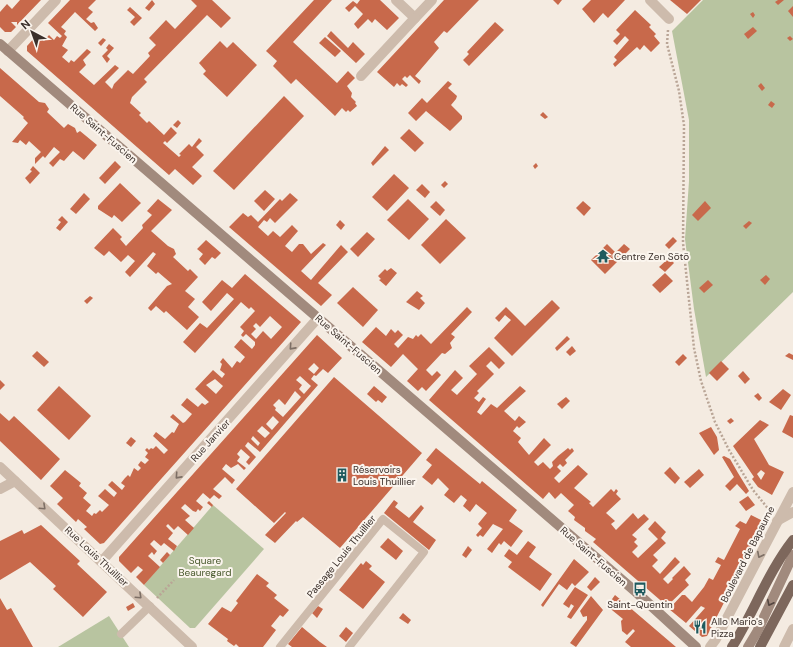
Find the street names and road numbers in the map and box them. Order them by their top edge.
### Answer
street label: Rue Saint-Fuscien [68,101,140,166]
street label: Rue Saint-Fuscien [313,312,385,377]
street label: Rue Janvier [188,416,233,464]
street label: Boulevard de Bapaume [718,504,778,605]
street label: Passage Louis Thuillier [304,512,379,600]
street label: Rue Louis Thuillier [62,523,131,589]
street label: Rue Saint-Fuscien [558,524,630,589]

